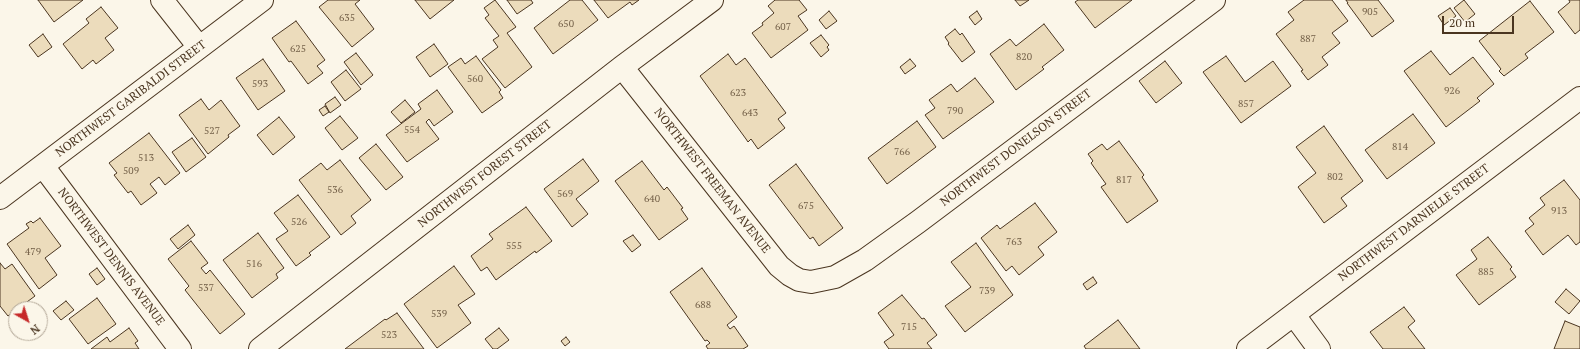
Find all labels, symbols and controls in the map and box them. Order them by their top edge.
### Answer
house number: 905 [1362,6,1378,18]
scale bar [1444,8,1516,34]
house number: 635 [339,12,355,24]
text: 20 m [1449,15,1475,30]
house number: 650 [558,18,574,30]
house number: 607 [775,21,791,33]
house number: 887 [1300,33,1316,45]
street label: NORTHWEST GARIBALDI STREET [53,38,209,160]
house number: 625 [290,43,306,55]
house number: 820 [1016,51,1032,63]
house number: 560 [467,73,483,85]
house number: 593 [252,78,268,90]
house number: 926 [1444,85,1460,97]
street label: NORTHWEST DONELSON STREET [938,86,1094,210]
house number: 623 [730,87,746,99]
house number: 857 [1238,98,1254,110]
house number: 790 [947,105,963,117]
street label: NORTHWEST FREEMAN AVENUE [651,106,773,256]
house number: 643 [742,107,758,119]
street label: NORTHWEST FOREST STREET [415,117,555,231]
house number: 554 [404,124,420,136]
house number: 527 [204,125,220,137]
house number: 814 [1392,141,1408,153]
house number: 766 [894,146,910,158]
house number: 513 [138,152,154,164]
street label: NORTHWEST DARNIELLE STREET [1336,161,1492,285]
house number: 509 [123,165,139,177]
house number: 802 [1327,171,1343,183]
house number: 817 [1116,174,1132,186]
house number: 536 [327,184,343,196]
street label: NORTHWEST DENNIS AVENUE [55,185,167,329]
house number: 569 [557,188,573,200]
house number: 640 [644,193,660,205]
house number: 675 [798,200,814,212]
house number: 913 [1551,205,1567,217]
house number: 526 [291,216,307,228]
house number: 763 [1006,236,1022,248]
house number: 555 [506,240,522,252]
house number: 479 [25,246,41,258]
house number: 516 [246,258,262,270]
house number: 885 [1478,266,1494,278]
house number: 537 [198,282,214,294]
house number: 739 [979,285,995,297]
house number: 688 [695,299,711,311]
north arrow [8,301,48,341]
house number: 539 [431,308,447,320]
text: N [27,321,43,338]
house number: 715 [901,321,917,333]
house number: 523 [381,329,397,341]

